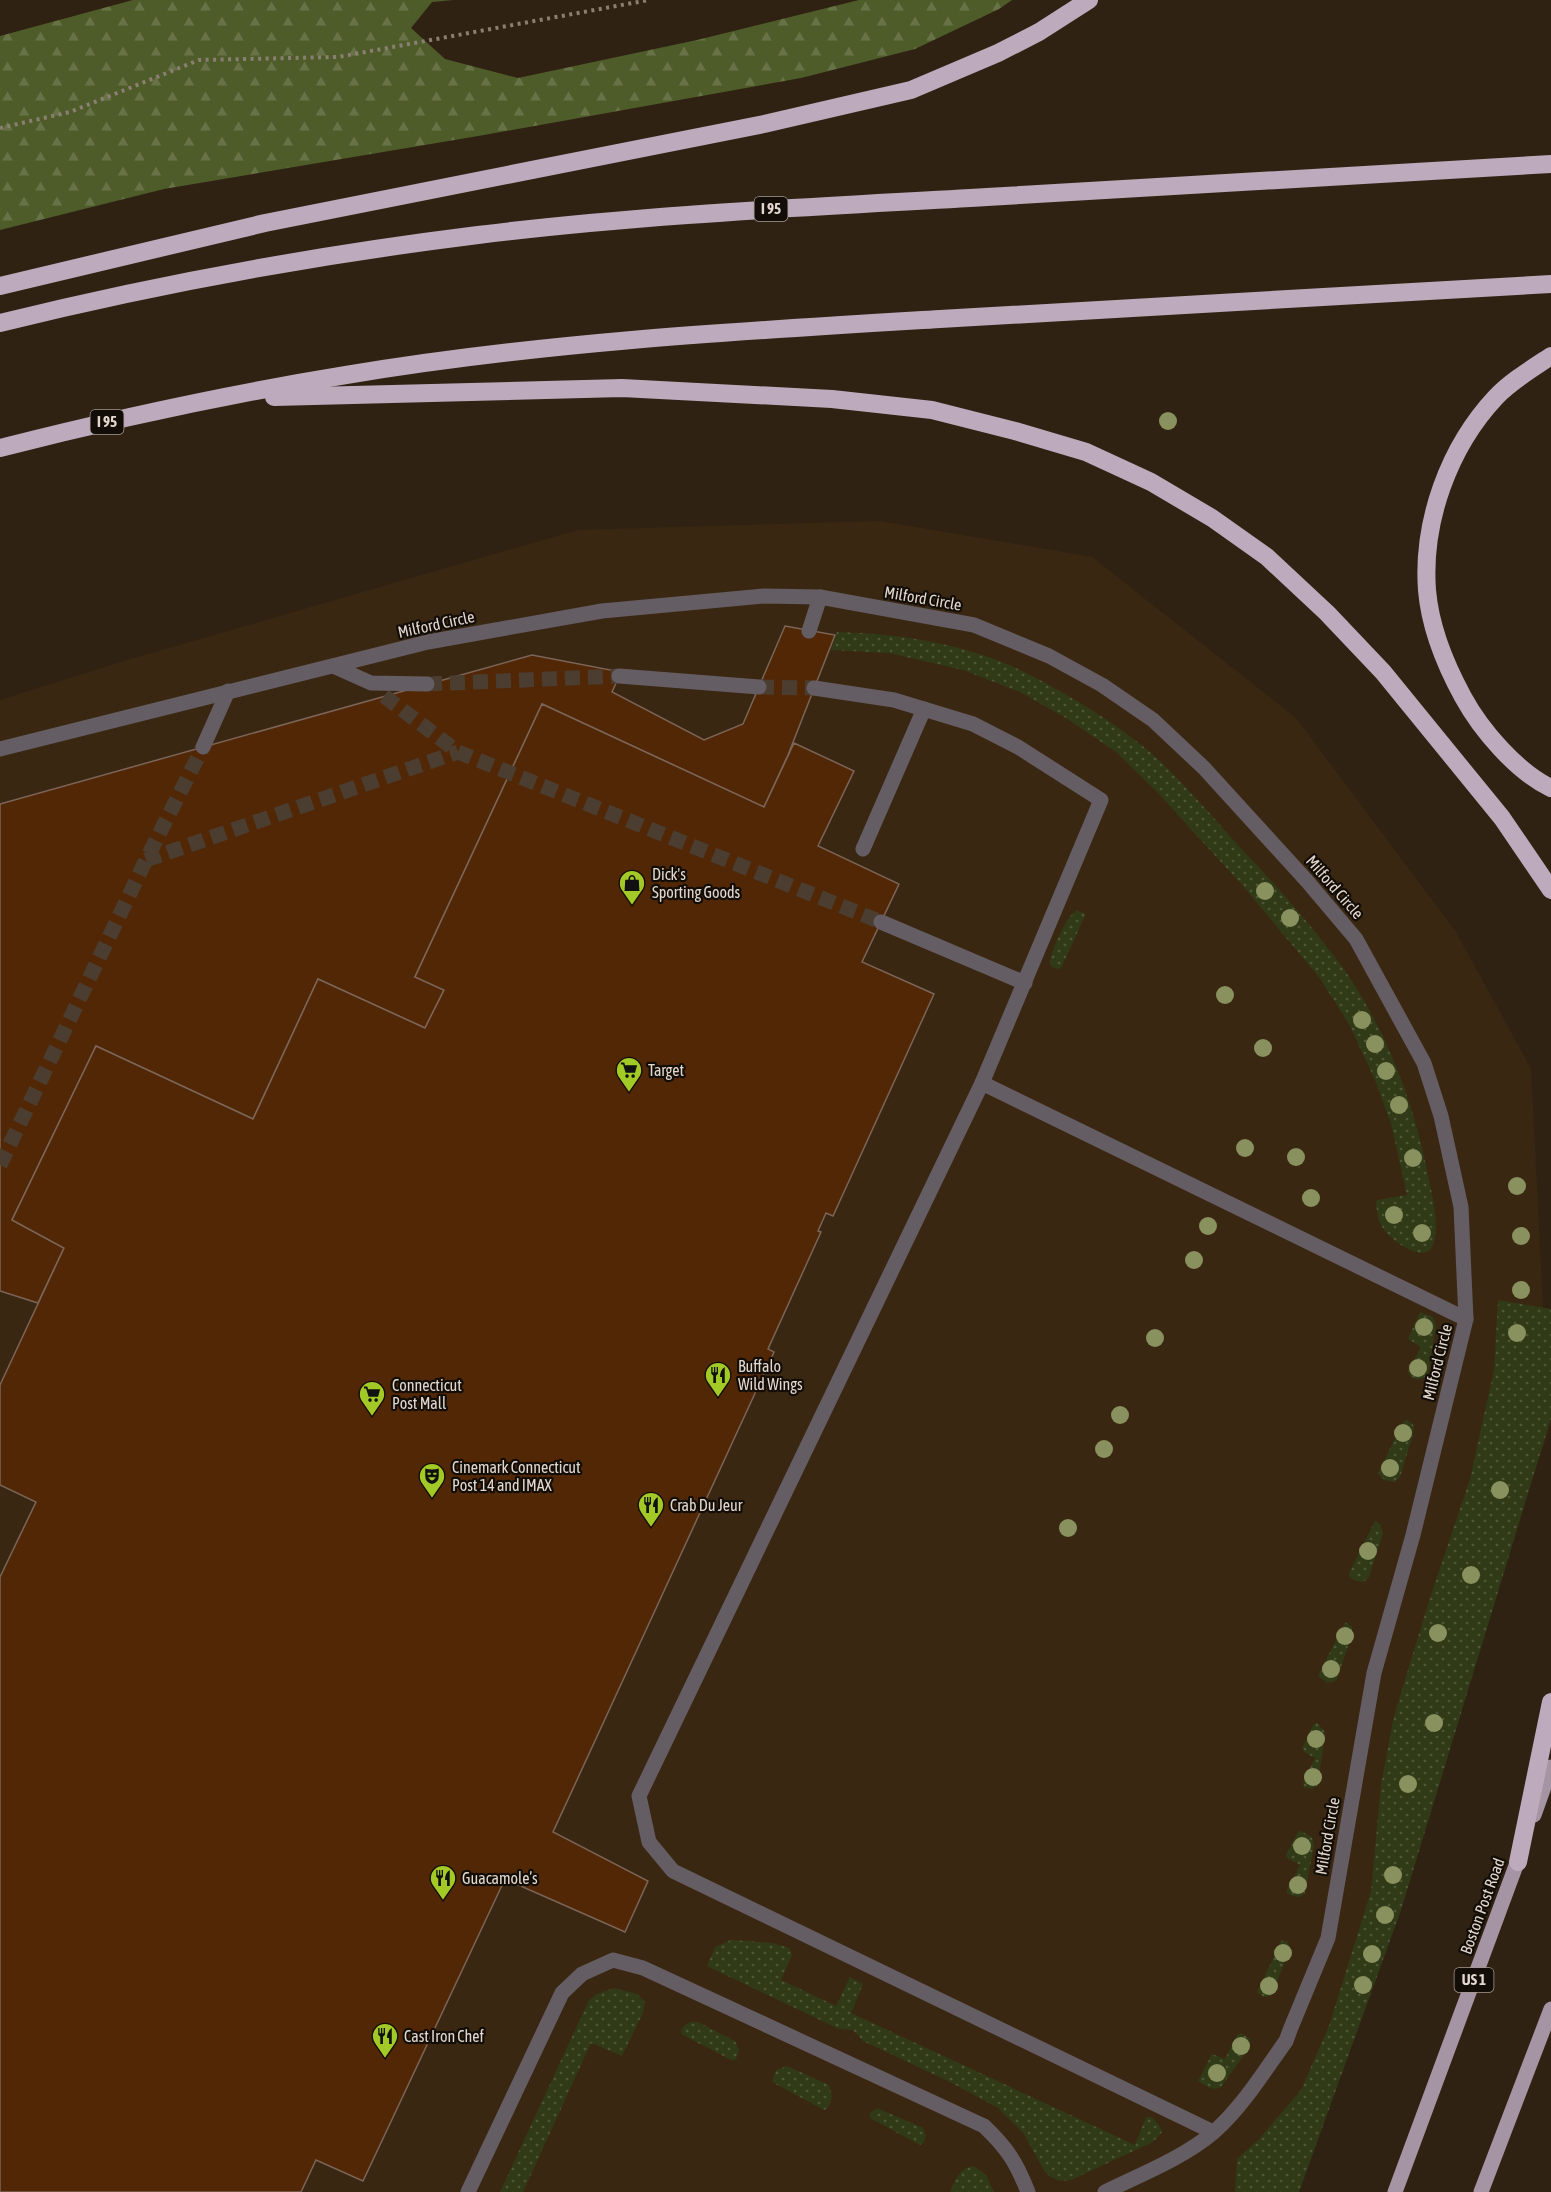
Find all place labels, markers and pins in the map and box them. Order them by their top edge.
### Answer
place label: Dick's Sporting Goods [652,865,741,902]
shop icon: Dick's Sporting Goods [617,868,647,906]
supermarket icon: Target [614,1055,644,1093]
place label: Target [648,1061,684,1080]
place label: Buffalo Wild Wings [738,1357,803,1394]
restaurant icon: Buffalo Wild Wings [703,1360,733,1398]
place label: Connecticut Post Mall [392,1376,462,1412]
supermarket icon: Connecticut Post Mall [357,1379,387,1417]
place label: Cinemark Connecticut Post 14 and IMAX [452,1458,581,1494]
theatre icon: Cinemark Connecticut Post 14 and IMAX [417,1461,447,1499]
restaurant icon: Crab Du Jeur [636,1490,666,1528]
place label: Crab Du Jeur [670,1496,743,1514]
restaurant icon: Guacamole’s [428,1863,458,1901]
place label: Guacamole’s [462,1869,538,1887]
restaurant icon: Cast Iron Chef [370,2021,400,2059]
place label: Cast Iron Chef [404,2027,485,2045]

